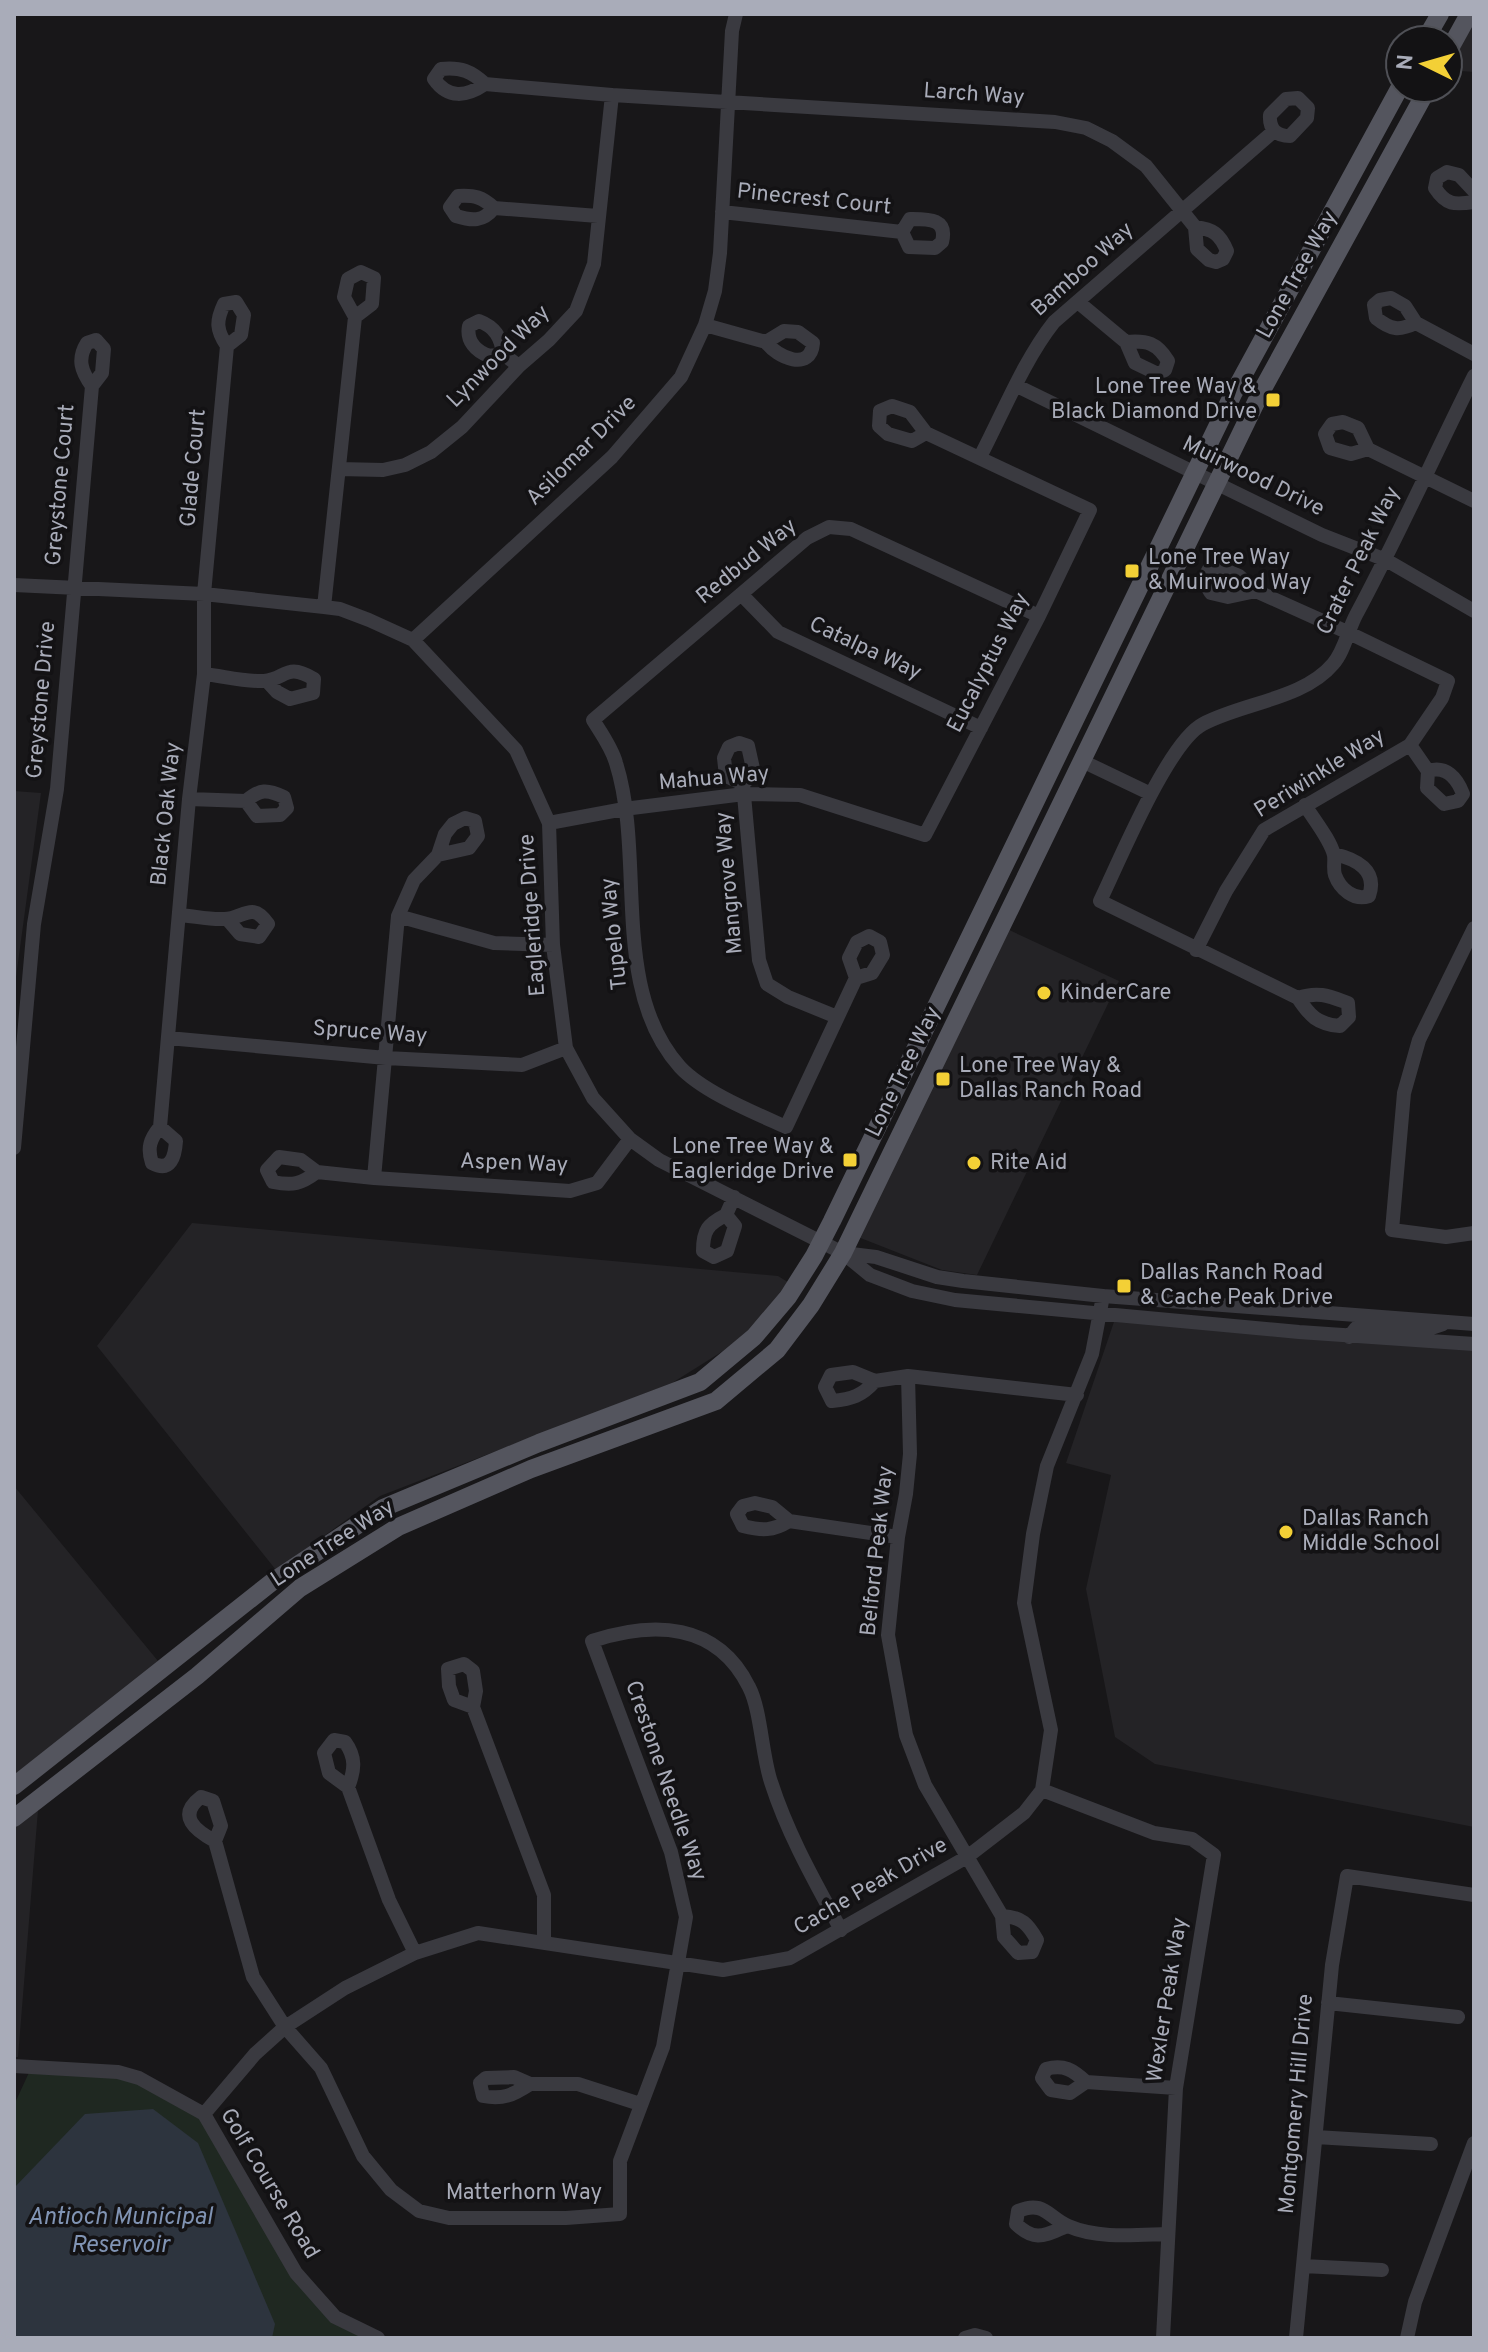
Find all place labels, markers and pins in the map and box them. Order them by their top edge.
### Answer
place label: Lone Tree Way & Black Diamond Drive [1051,374,1257,426]
marker: Lone Tree Way & Black Diamond Drive [1264,391,1282,409]
place label: Lone Tree Way & Muirwood Way [1148,545,1311,597]
marker: Lone Tree Way & Muirwood Way [1123,562,1141,580]
place label: KinderCare [1060,980,1171,1007]
marker: KinderCare [1035,984,1053,1002]
place label: Lone Tree Way & Dallas Ranch Road [959,1053,1142,1105]
marker: Lone Tree Way & Dallas Ranch Road [934,1070,952,1088]
place label: Lone Tree Way & Eagleridge Drive [671,1134,834,1186]
place label: Rite Aid [990,1150,1067,1177]
marker: Lone Tree Way & Eagleridge Drive [841,1151,859,1169]
marker: Rite Aid [965,1154,983,1172]
place label: Dallas Ranch Road & Cache Peak Drive [1140,1260,1333,1312]
marker: Dallas Ranch Road & Cache Peak Drive [1115,1277,1133,1295]
place label: Dallas Ranch Middle School [1302,1506,1440,1558]
marker: Dallas Ranch Middle School [1277,1523,1295,1541]

